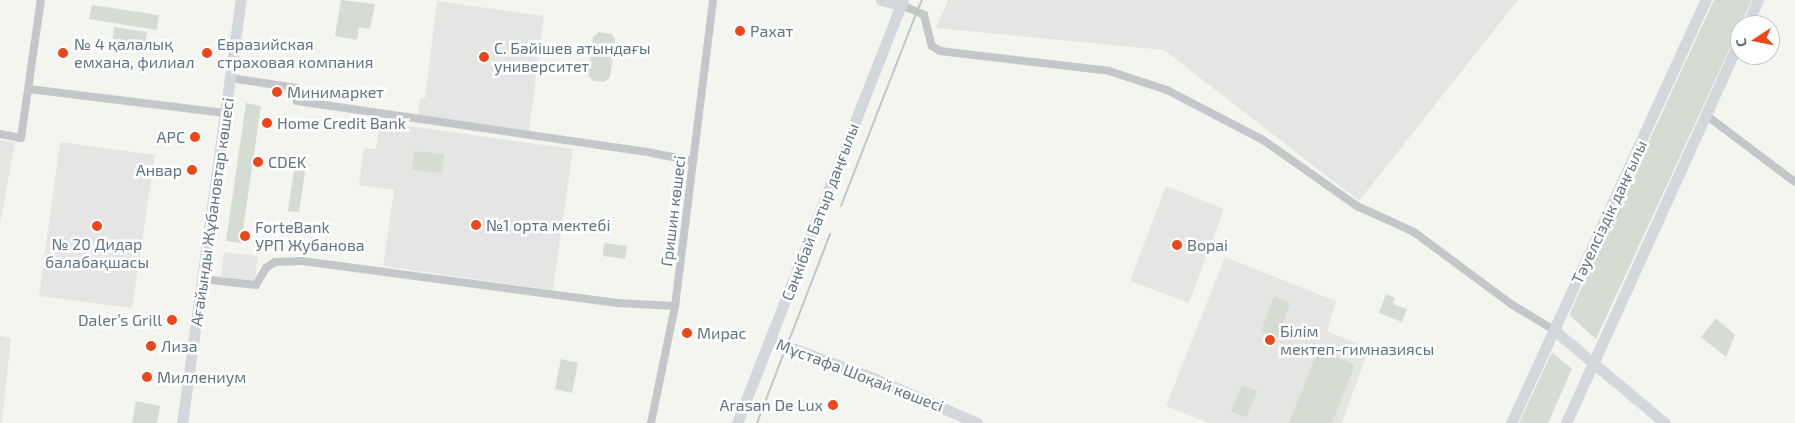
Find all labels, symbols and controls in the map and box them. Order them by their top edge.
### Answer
north arrow [1730,15,1780,65]
place label: Рахат [750,21,793,41]
marker: Рахат [734,25,746,37]
place label: № 4 қалалық емхана, филиал [74,34,194,72]
place label: Евразийская страховая компания [217,34,373,72]
text: С [1732,37,1750,48]
place label: С. Бәйішев атындағы университет [494,38,651,76]
marker: № 4 қалалық емхана, филиал [56,46,70,60]
marker: Евразийская страховая компания [201,47,213,59]
marker: С. Бәйішев атындағы университет [478,51,490,63]
place label: Минимаркет [287,82,384,102]
marker: Минимаркет [271,86,283,98]
street label: Ағайынды Жұбановтар көшесі [186,96,238,328]
place label: Home Credit Bank [277,113,406,133]
marker: Home Credit Bank [261,117,273,129]
street label: Сәңкібай Батыр даңғылы [777,121,863,303]
place label: АРС [156,127,185,147]
marker: АРС [189,131,201,143]
street label: Тәуелсіздік даңғылы [1567,137,1651,287]
place label: CDEK [268,152,306,172]
street label: Гришин көшесі [657,154,689,268]
marker: CDEK [252,156,264,168]
place label: Анвар [136,160,182,180]
marker: Анвар [186,164,198,176]
place label: №1 орта мектебі [486,215,610,235]
place label: ForteBank УРП Жубанова [255,217,365,255]
marker: №1 орта мектебі [470,219,482,231]
marker: № 20 Дидар балабақшасы [91,220,103,232]
marker: ForteBank УРП Жубанова [239,230,251,242]
place label: № 20 Дидар балабақшасы [45,234,149,272]
place label: Bopai [1187,235,1228,255]
marker: Bopai [1171,239,1183,251]
place label: Daler’s Grill [78,310,162,330]
marker: Daler’s Grill [166,314,178,326]
place label: Білім мектеп-гимназиясы [1280,321,1434,359]
place label: Мирас [697,323,746,343]
marker: Мирас [681,327,693,339]
street label: Мұстафа Шоқай көшесі [774,334,946,416]
marker: Білім мектеп-гимназиясы [1264,334,1276,346]
place label: Лиза [161,336,198,356]
marker: Лиза [145,340,157,352]
place label: Миллениум [157,367,246,387]
marker: Миллениум [141,371,153,383]
place label: Arasan De Lux [719,395,823,415]
marker: Arasan De Lux [827,399,839,411]

